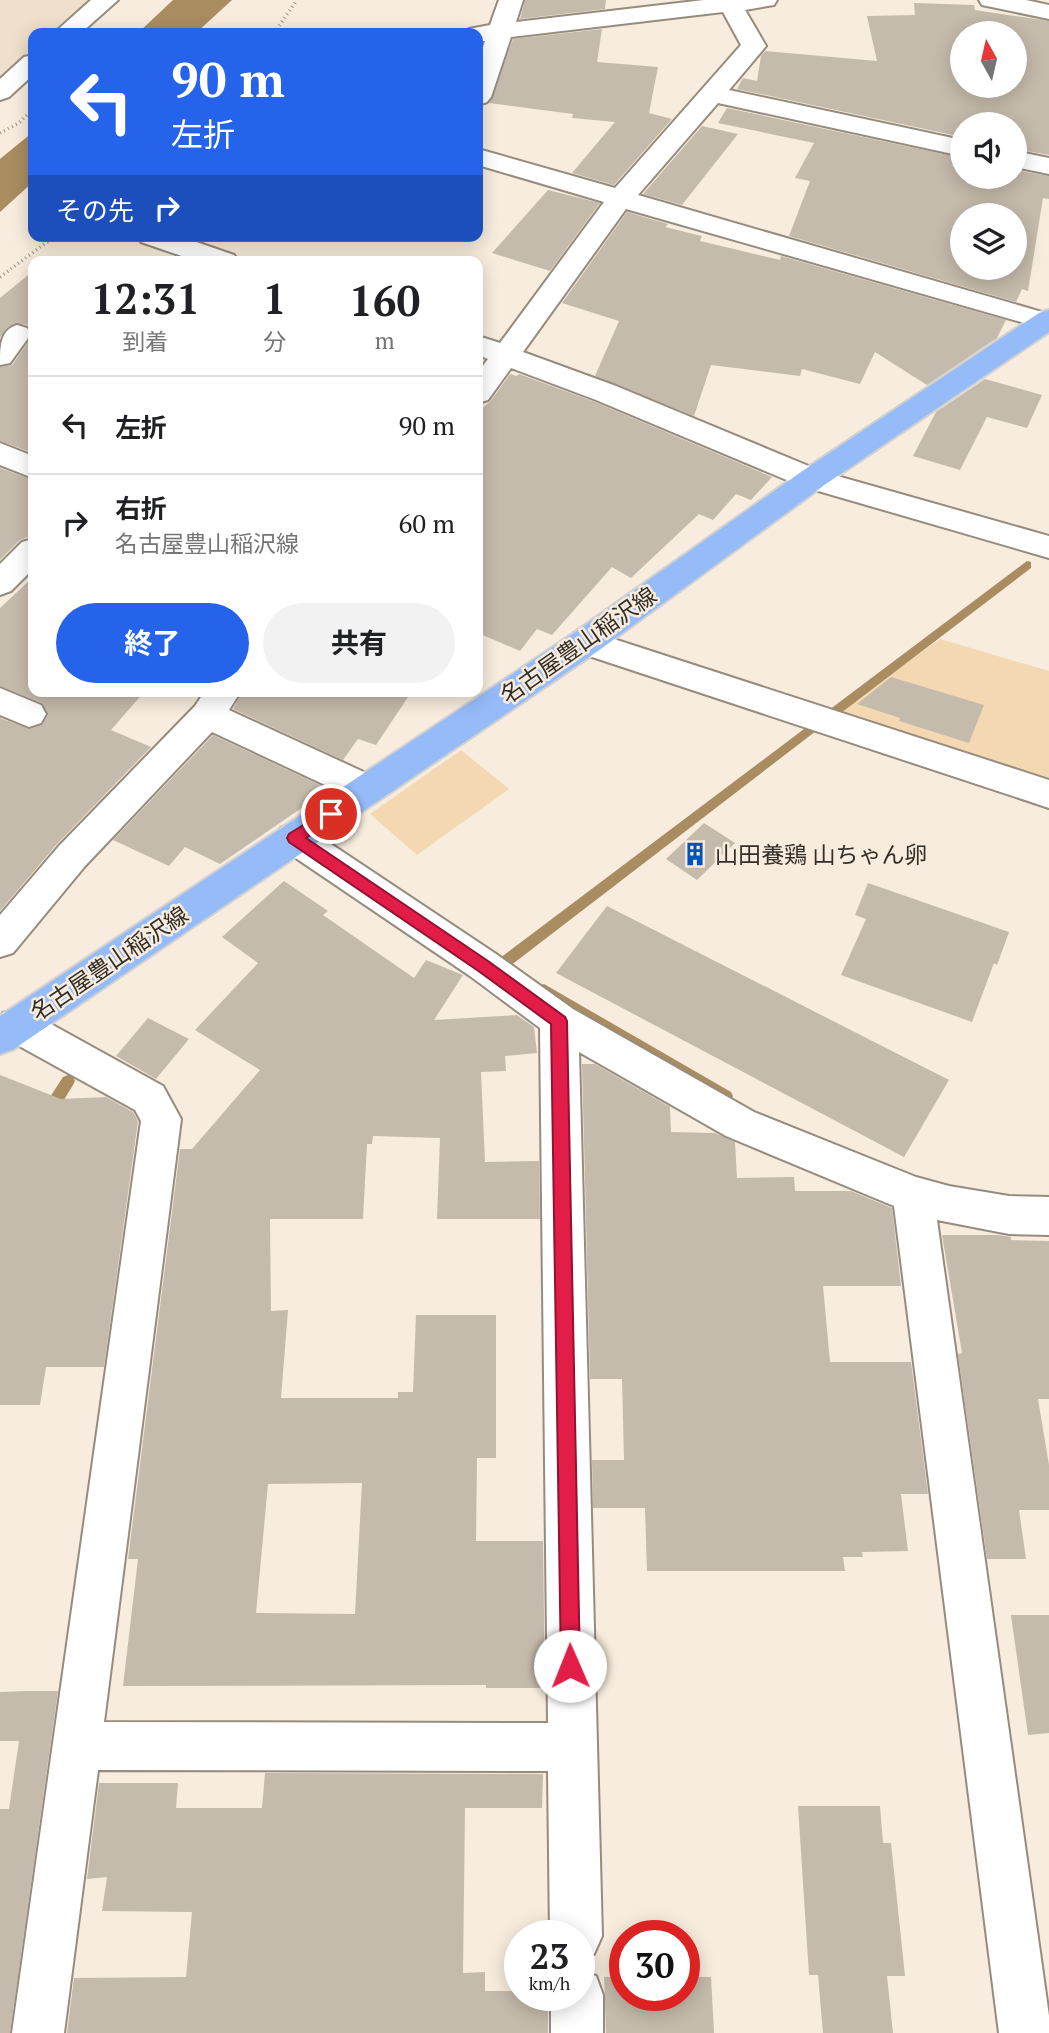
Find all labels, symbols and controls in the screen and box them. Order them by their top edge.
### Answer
north arrow [950,21,1027,98]
map controls [950,21,1027,280]
text: 90 m [171,46,285,111]
icon: left [56,56,147,147]
button: sound [950,112,1027,189]
text: 左折 [171,113,235,155]
icon: right [148,189,186,227]
text: その先 [56,193,134,227]
button: layers [950,203,1027,280]
text: 12:31 [91,270,200,326]
text: 1 [263,270,286,326]
text: 160 [349,272,420,328]
text: m [375,325,395,356]
text: 到着 [122,326,168,357]
text: 分 [263,326,286,357]
icon: left [56,406,94,444]
text: 90 m [399,408,455,442]
text: 左折 [115,410,167,444]
text: 右折 [115,491,167,525]
icon: right [56,504,94,542]
text: 60 m [399,506,455,540]
text: 名古屋豊山稲沢線 [115,528,299,559]
street label: 名古屋豊山稲沢線 [494,580,662,710]
button: 終了 [56,603,249,683]
button: 共有 [263,603,455,683]
pin [301,784,361,844]
icon: arrive [312,795,350,833]
place label: 山田養鶏 山ちゃん卵 [715,839,928,870]
building icon: 山田養鶏 山ちゃん卵 [681,840,709,868]
street label: 名古屋豊山稲沢線 [24,899,194,1027]
position arrow [533,1629,607,1703]
speed limit sign: 30 [609,1920,700,2011]
text: 23 [530,1933,569,1979]
text: km/h [529,1971,570,1995]

